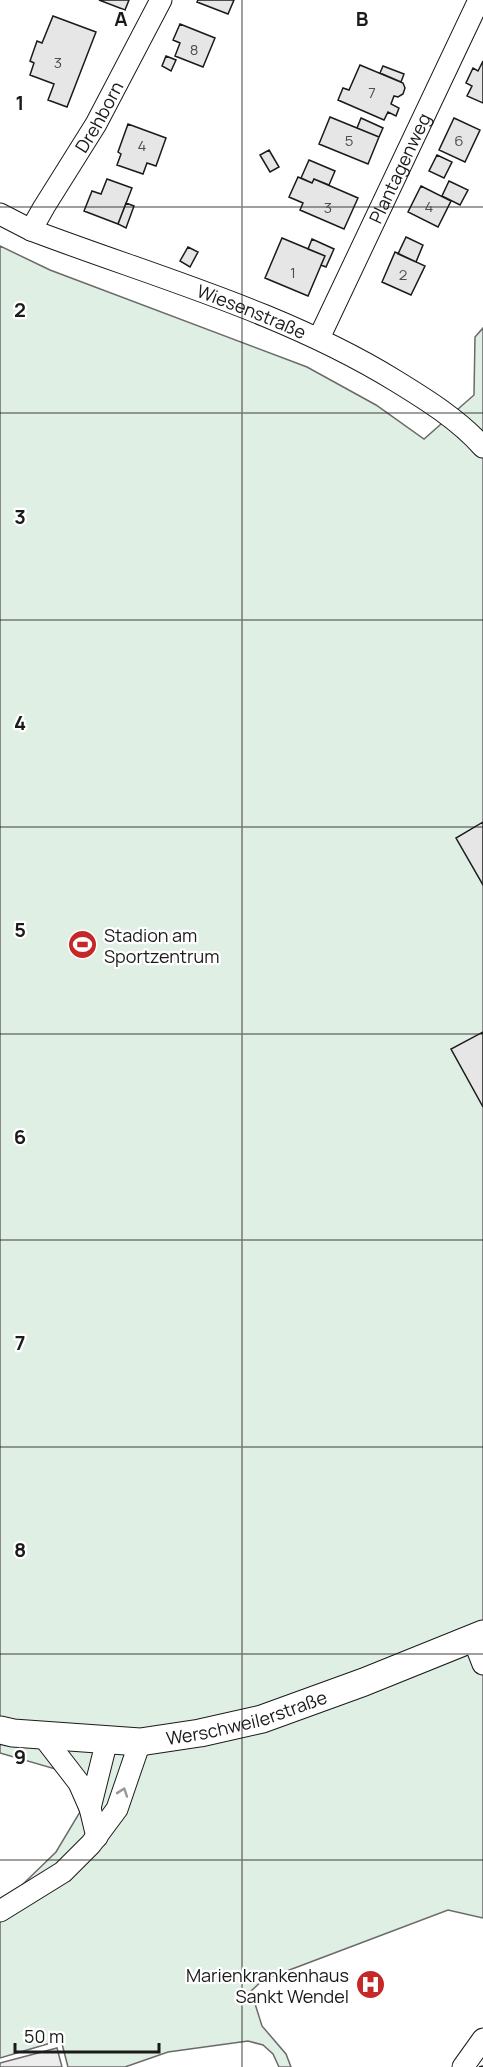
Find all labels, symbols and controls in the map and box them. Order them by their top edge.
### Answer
text: A [114,5,128,32]
text: B [356,5,369,32]
house number: 8 [190,39,198,60]
house number: 3 [54,52,62,73]
street label: Drehborn [69,77,128,157]
house number: 7 [368,82,376,103]
text: 1 [16,89,24,116]
street label: Plantagenweg [363,109,436,227]
house number: 5 [345,130,353,151]
house number: 6 [454,130,464,151]
house number: 4 [138,135,147,156]
house number: 4 [425,196,434,217]
house number: 3 [324,197,332,218]
house number: 1 [290,262,296,283]
house number: 2 [399,264,407,285]
street label: Wiesenstraße [194,279,310,344]
text: 2 [14,296,26,323]
text: 3 [14,503,26,530]
text: 4 [14,709,26,736]
text: 5 [14,916,26,943]
place label: Stadion am Sportzentrum [104,923,220,968]
sports icon: Stadion am Sportzentrum [67,929,99,961]
text: 6 [14,1123,26,1150]
text: 7 [15,1329,25,1356]
text: 8 [14,1536,26,1563]
street label: Werschweilerstraße [164,1685,330,1750]
text: 9 [14,1743,26,1770]
one-way arrow [116,1787,128,1798]
place label: Marienkrankenhaus Sankt Wendel [186,1963,349,2008]
hospital icon: Marienkrankenhaus Sankt Wendel [354,1969,386,2001]
scale bar [15,2016,159,2054]
text: 50 m [24,2024,64,2048]

